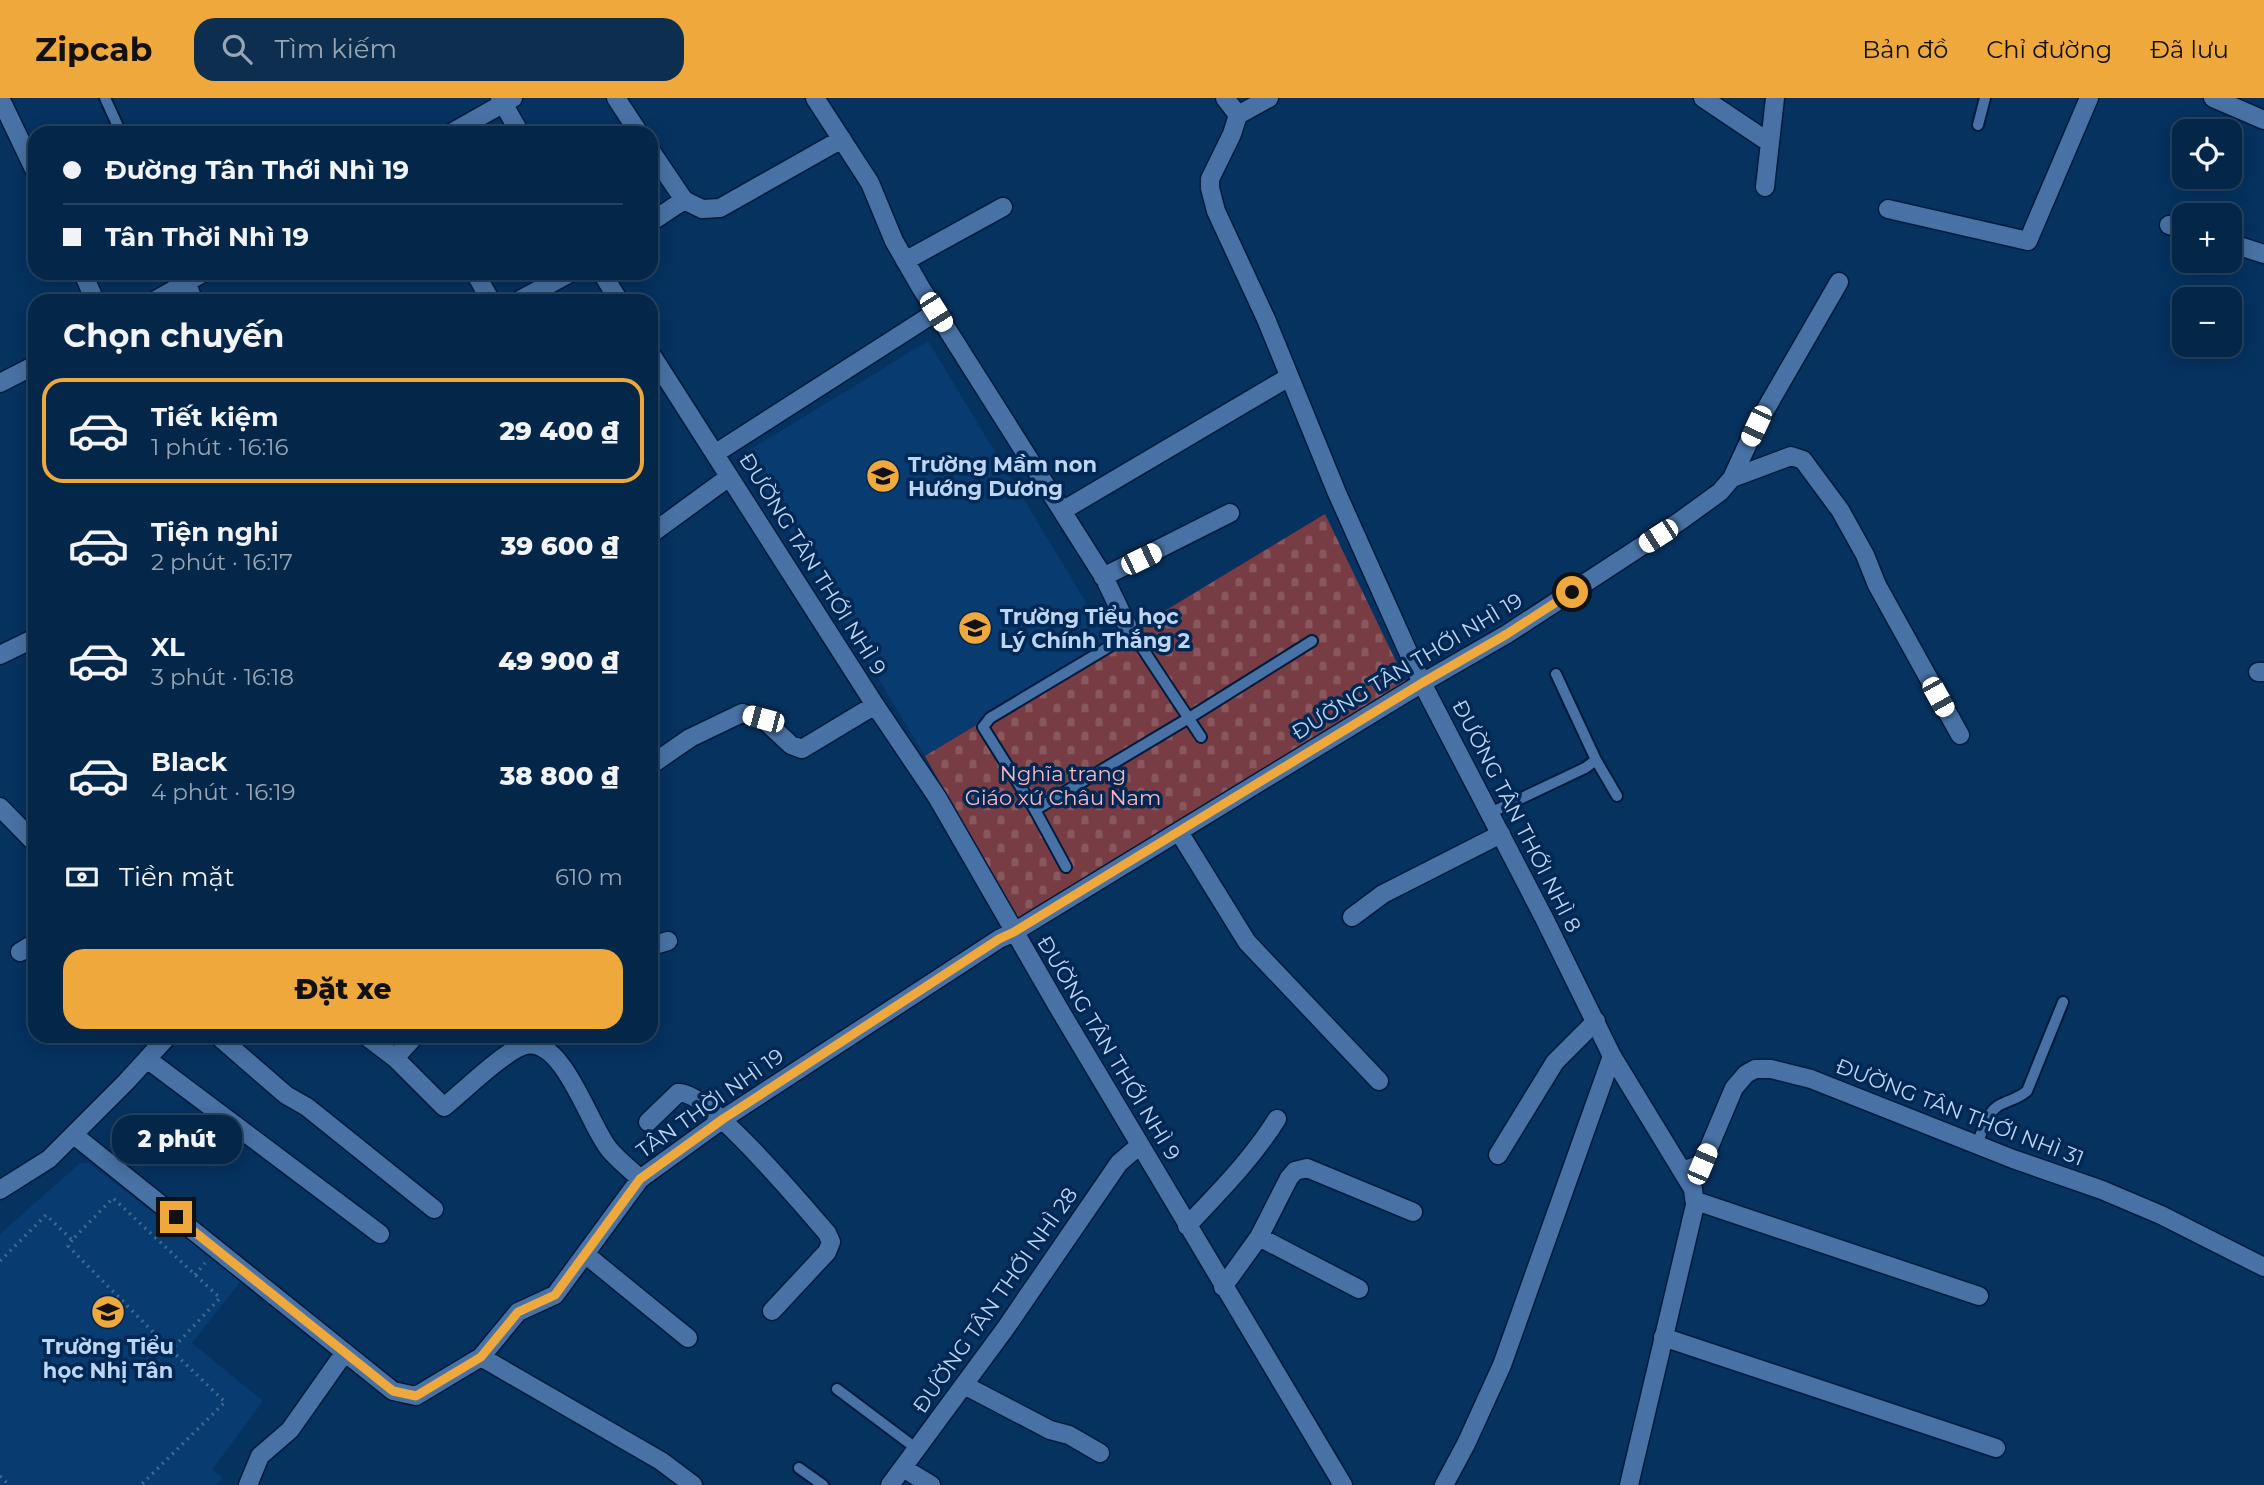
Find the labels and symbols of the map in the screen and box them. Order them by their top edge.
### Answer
car [916,289,957,335]
car [1738,403,1775,449]
street label: ĐƯỜNG TÂN THỚI NHÌ 9 [734,448,892,680]
place label: Trường Mầm non Hướng Dương [908,452,1097,501]
school or university icon: Trường Mầm non Hướng Dương [864,457,902,495]
car [1635,516,1682,556]
car [1118,540,1165,578]
route start [1556,576,1588,608]
street label: ĐƯỜNG TÂN THỚI NHÌ 19 [1287,587,1527,745]
place label: Trường Tiểu học Lý Chính Thắng 2 [1000,604,1190,653]
school or university icon: Trường Tiểu học Lý Chính Thắng 2 [956,609,994,647]
car [1919,674,1958,720]
street label: ĐƯỜNG TÂN THỚI NHÌ 8 [1447,696,1587,936]
car [740,703,787,735]
park label: Nghĩa trang Giáo xứ Châu Nam [965,761,1161,810]
street label: ĐƯỜNG TÂN THỚI NHÌ 9 [1032,931,1186,1165]
street label: TÂN THỜI NHÌ 19 [632,1043,788,1163]
street label: ĐƯỜNG TÂN THỚI NHÌ 31 [1832,1053,2088,1171]
callout: 2 phút [111,1116,241,1164]
car [1685,1141,1720,1187]
street label: ĐƯỜNG TÂN THỚI NHÌ 28 [907,1182,1083,1418]
route end [160,1201,192,1233]
school or university icon: Trường Tiểu học Nhị Tân [89,1293,127,1331]
place label: Trường Tiểu học Nhị Tân [42,1334,174,1383]

